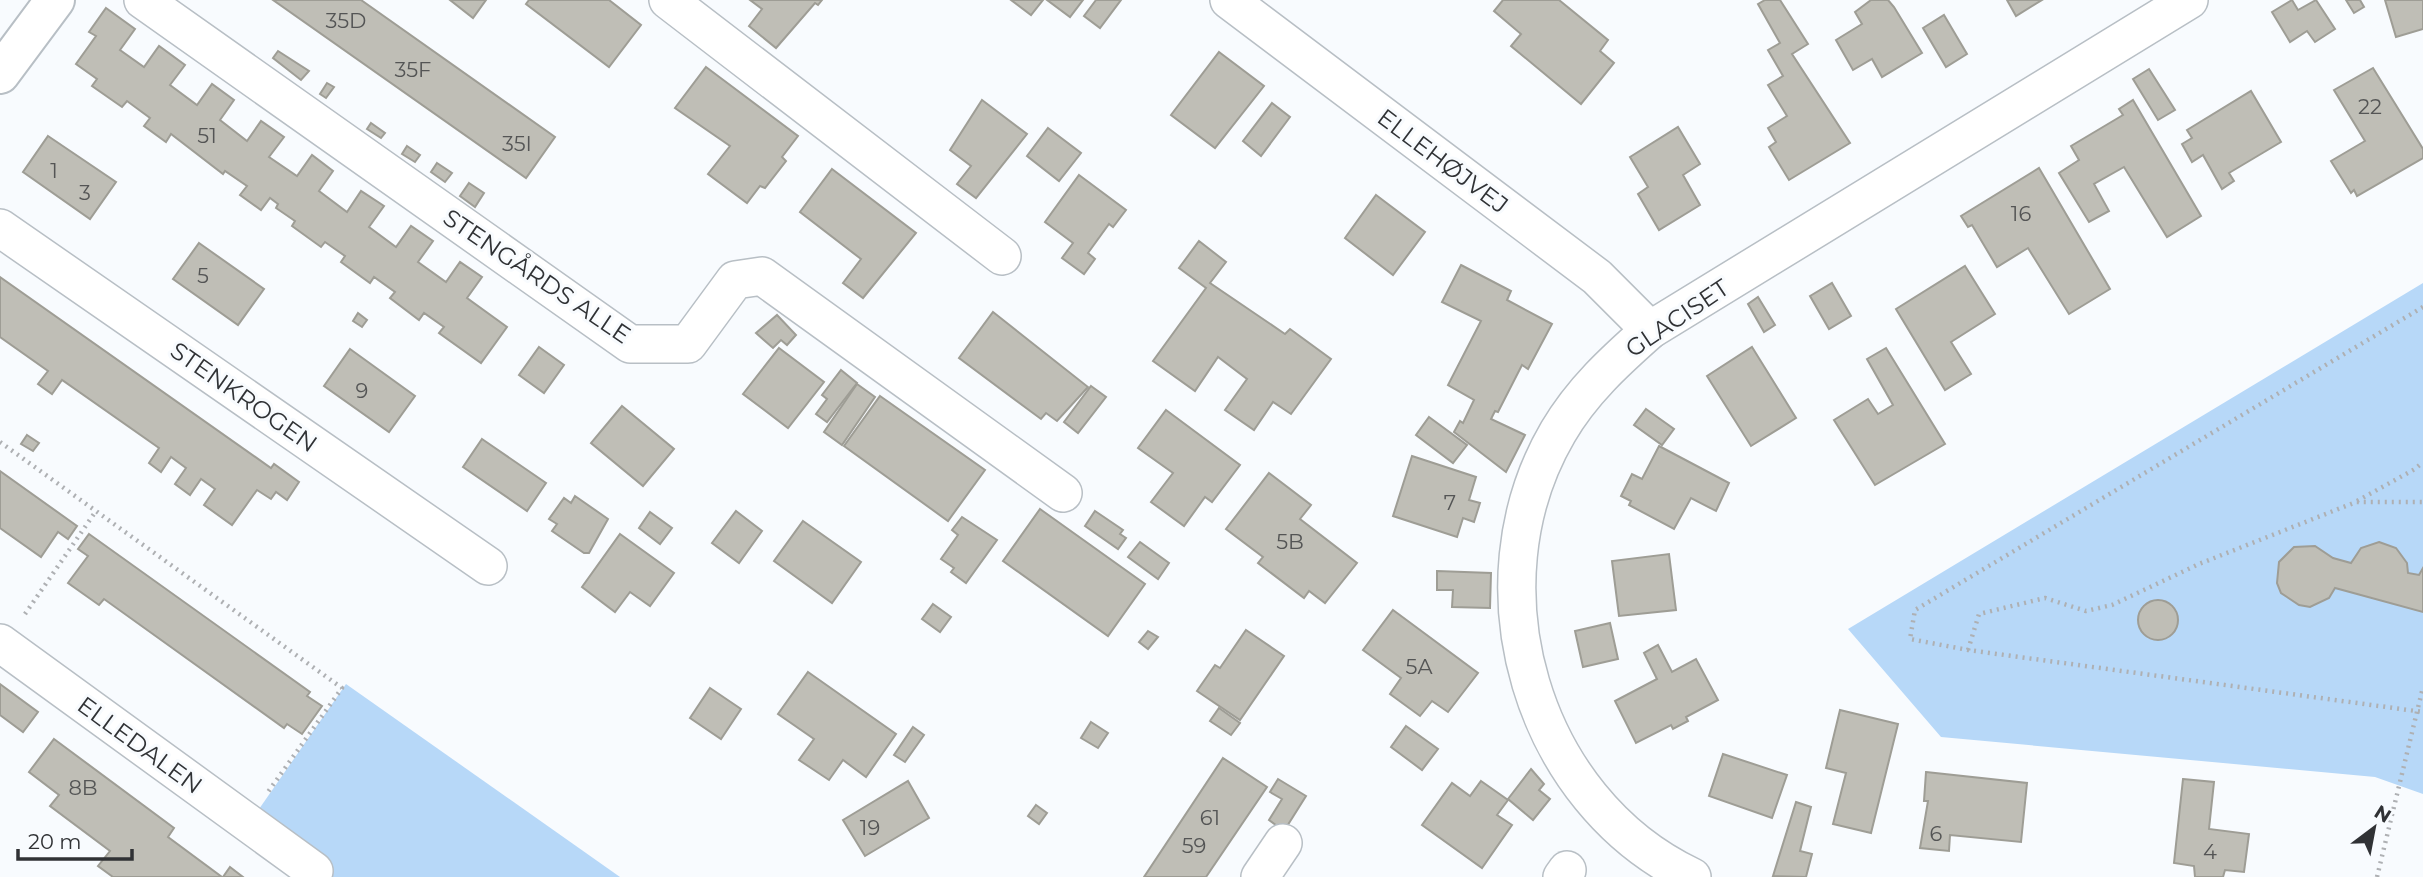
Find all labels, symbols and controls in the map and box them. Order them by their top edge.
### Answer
house number: 35D [326,8,366,33]
house number: 35F [395,57,431,82]
house number: 22 [2358,94,2382,119]
street label: ELLEHØJVEJ [1372,102,1514,220]
house number: 51 [197,123,217,148]
house number: 35I [502,131,532,156]
house number: 1 [50,158,58,183]
house number: 3 [79,180,91,205]
house number: 16 [2011,201,2031,226]
street label: STENGÅRDS ALLE [438,203,636,349]
house number: 5 [197,263,209,288]
street label: GLACISET [1620,273,1734,363]
street label: STENKROGEN [165,336,323,458]
house number: 9 [356,378,368,403]
house number: 7 [1444,490,1456,515]
house number: 5B [1276,529,1304,554]
house number: 5A [1406,654,1433,679]
street label: ELLEDALEN [72,690,208,800]
house number: 8B [68,775,98,800]
north arrow [2339,793,2409,863]
text: N [2370,800,2395,828]
house number: 61 [1200,805,1220,830]
house number: 19 [860,815,880,840]
scale bar [18,818,131,862]
house number: 6 [1930,821,1943,846]
text: 20 m [28,829,82,854]
house number: 59 [1182,833,1206,858]
house number: 4 [2203,839,2217,864]

